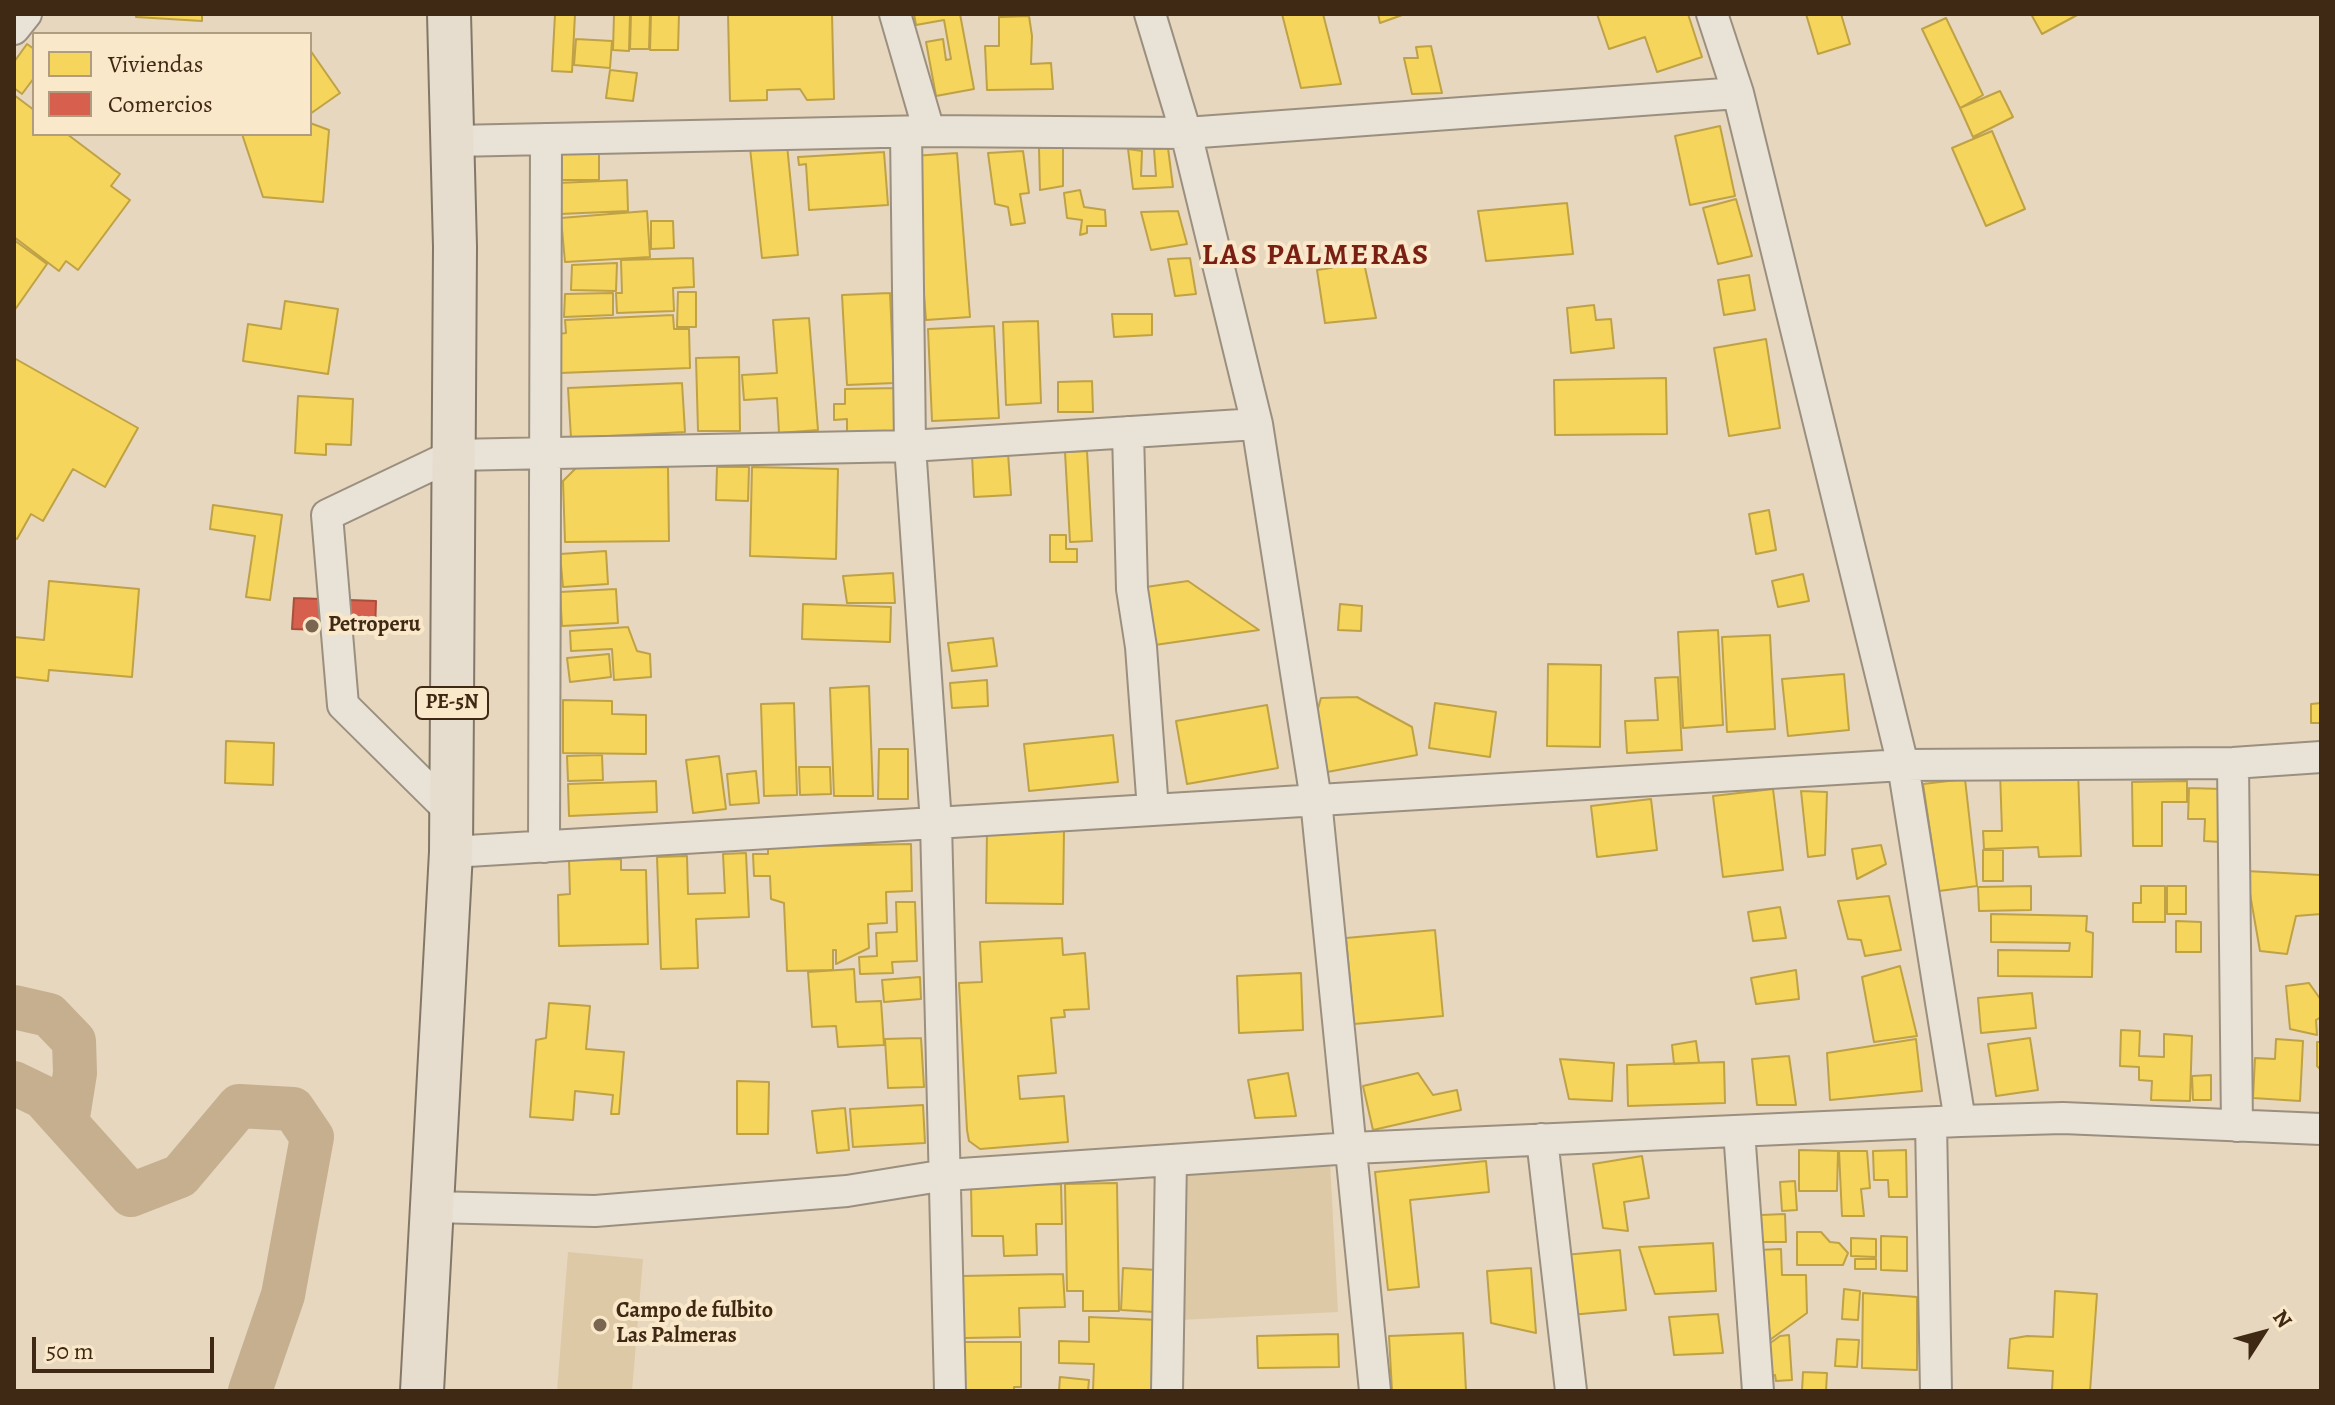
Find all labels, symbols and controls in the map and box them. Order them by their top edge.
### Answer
legend [32,32,312,136]
text: Viviendas [108,48,204,80]
text: Comercios [108,88,213,120]
district label: LAS PALMERAS [1202,239,1430,275]
place label: Petroperu [328,613,421,639]
marker: Petroperu [303,617,321,635]
road number: PE-5N [416,687,488,719]
north arrow [2223,1293,2303,1373]
place label: Campo de fulbito Las Palmeras [616,1299,773,1350]
text: N [2266,1304,2299,1334]
marker: Campo de fulbito Las Palmeras [591,1316,609,1334]
scale bar [36,1321,218,1371]
text: 50 m [46,1335,94,1367]

